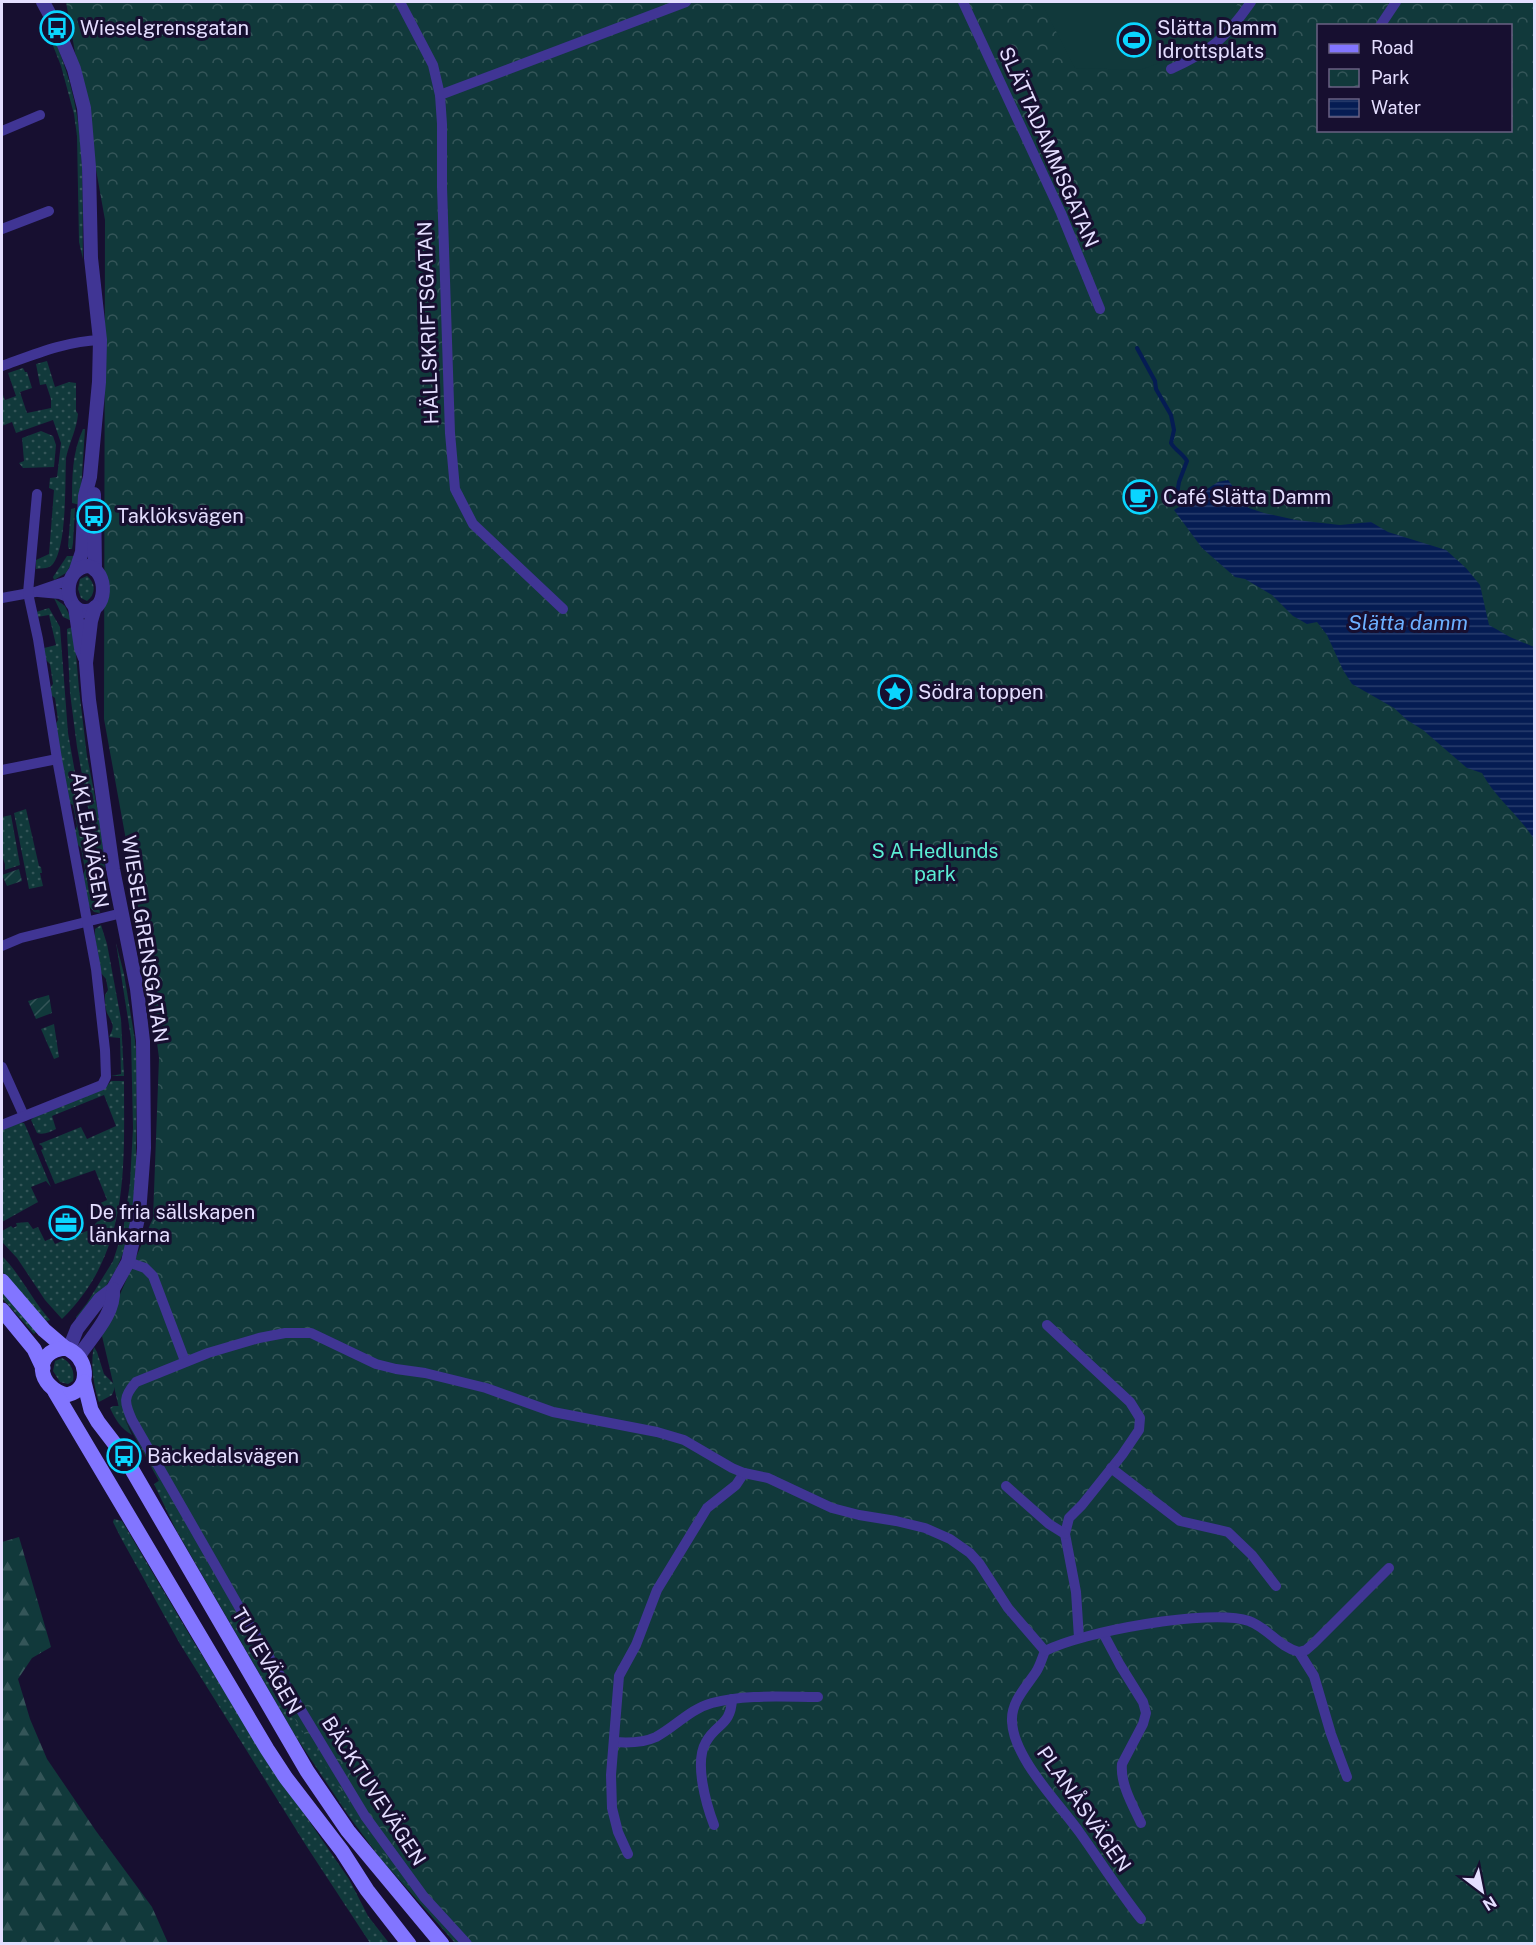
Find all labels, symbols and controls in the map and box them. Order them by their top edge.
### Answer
bus stop icon: Wieselgrensgatan [39,10,75,46]
place label: Wieselgrensgatan [80,16,249,40]
place label: Slätta Damm Idrottsplats [1157,16,1277,63]
sports icon: Slätta Damm Idrottsplats [1116,22,1152,58]
legend [1317,24,1512,132]
text: Road [1371,37,1414,58]
street label: SLÄTTADAMMSGATAN [994,43,1104,251]
text: Park [1371,67,1409,88]
text: Water [1371,97,1421,118]
street label: HÄLLSKRIFTSGATAN [412,221,444,425]
cafe icon: Café Slätta Damm [1122,479,1158,515]
place label: Café Slätta Damm [1163,485,1331,509]
bus stop icon: Taklöksvägen [76,498,112,534]
place label: Taklöksvägen [117,504,244,528]
water label: Slätta damm [1348,610,1468,635]
place icon: Södra toppen [877,674,913,710]
place label: Södra toppen [918,680,1044,704]
street label: AKLEJAVÄGEN [66,770,114,910]
street label: WIESELGRENSGATAN [117,834,173,1044]
park label: S A Hedlunds park [872,839,998,886]
place label: De fria sällskapen länkarna [89,1200,255,1247]
office icon: De fria sällskapen länkarna [48,1205,84,1241]
bus stop icon: Bäckedalsvägen [106,1438,142,1474]
place label: Bäckedalsvägen [147,1444,299,1468]
street label: TUVEVÄGEN [227,1604,307,1718]
street label: BÄCKTUVEVÄGEN [317,1712,431,1870]
street label: PLANÅSVÄGEN [1032,1740,1138,1876]
north arrow [1452,1861,1512,1921]
text: N [1479,1892,1500,1915]

